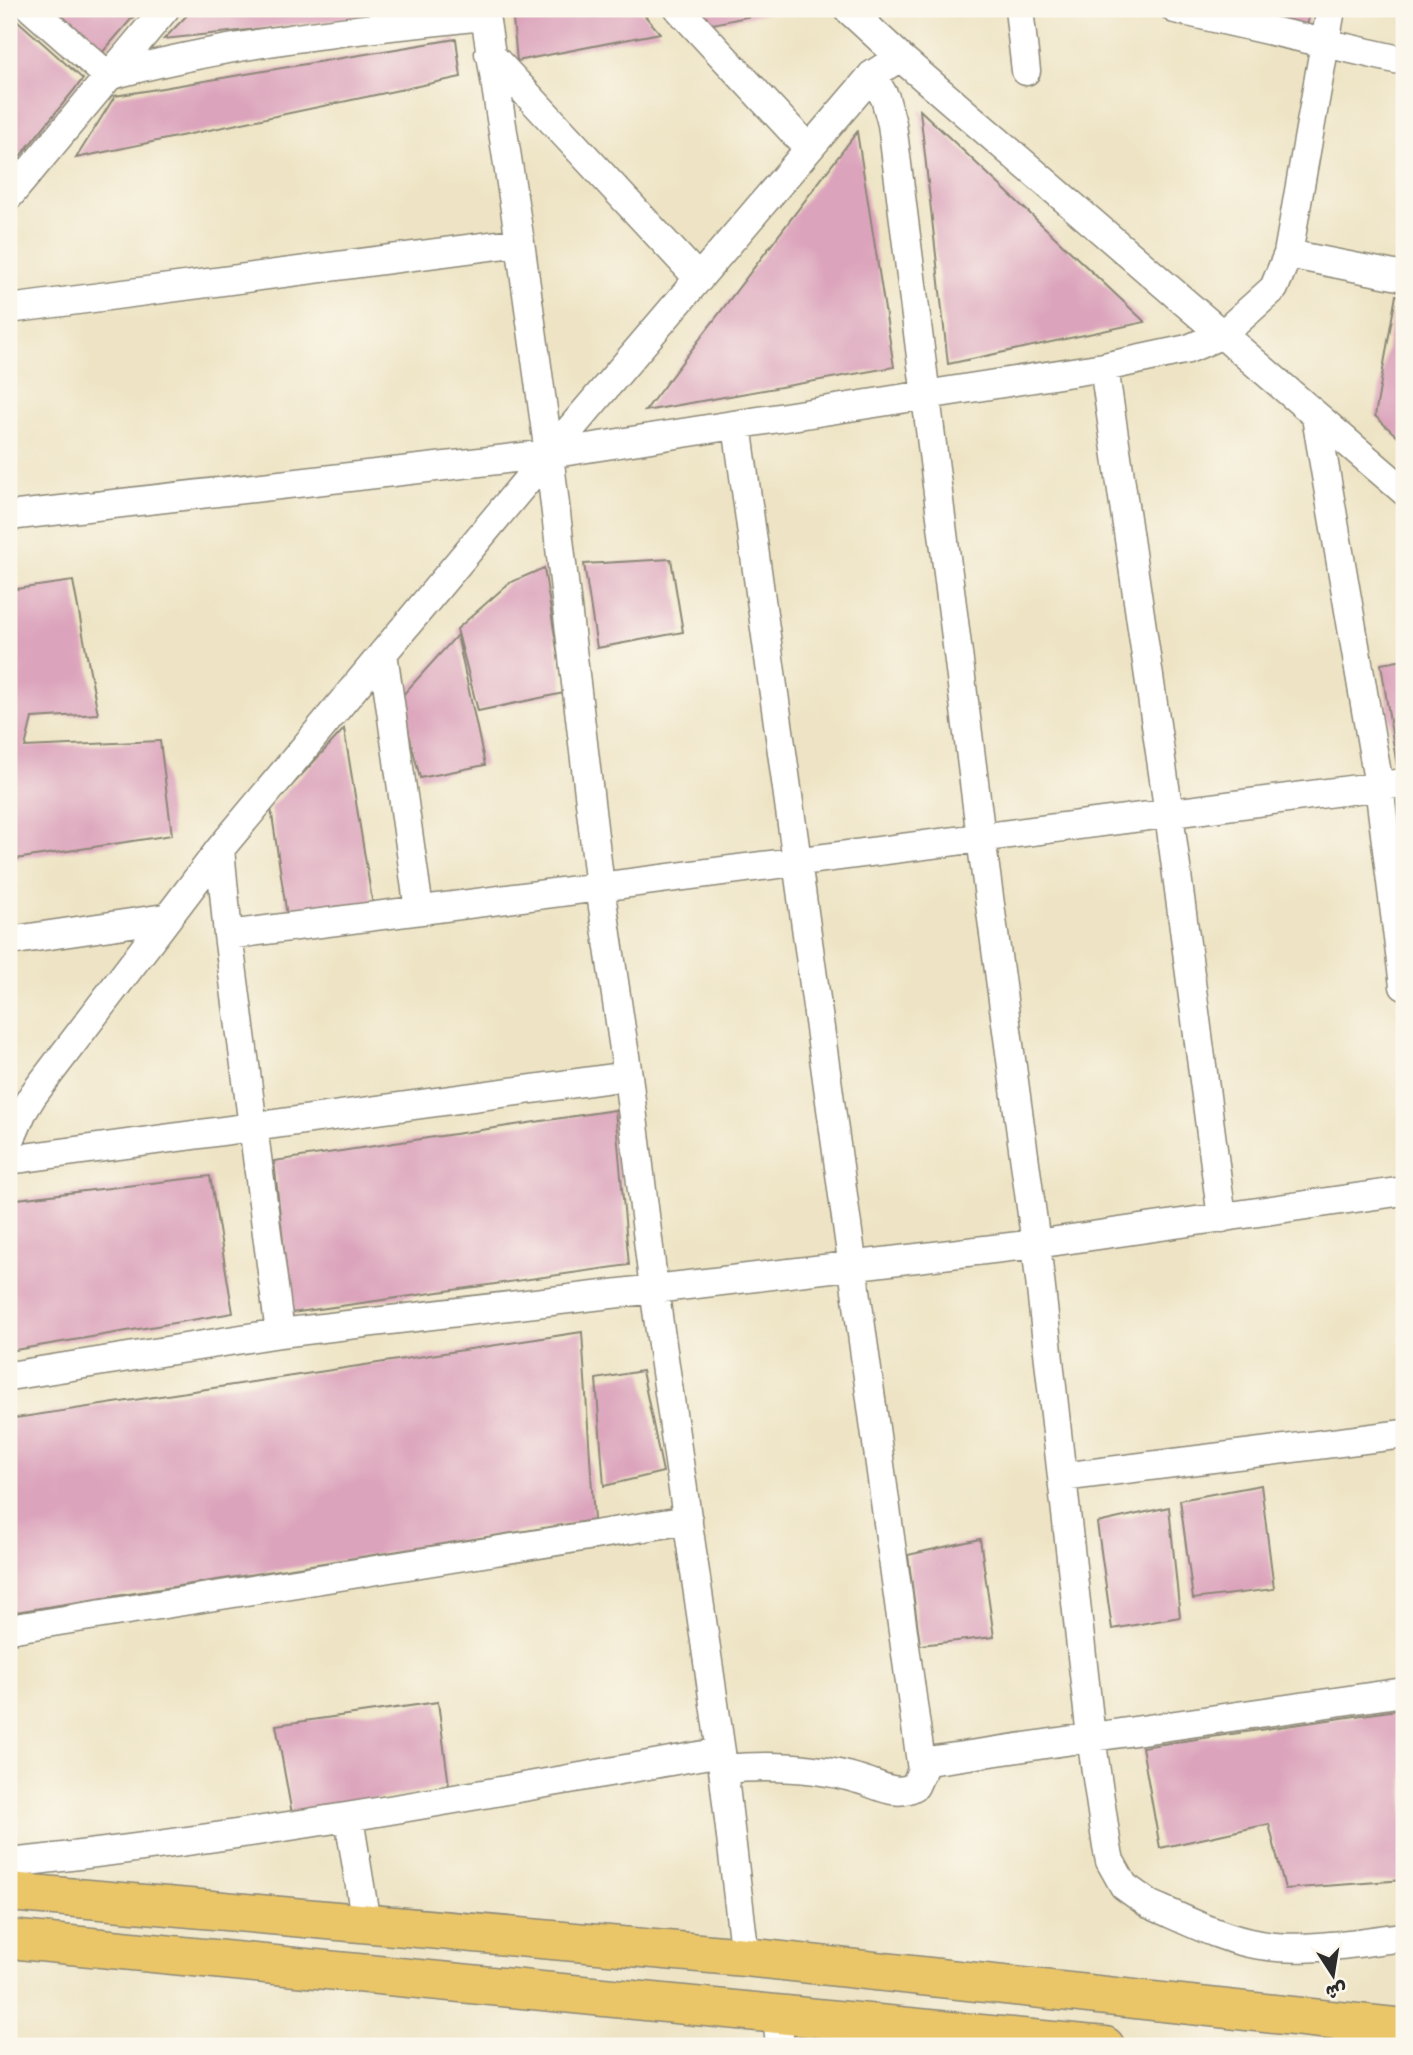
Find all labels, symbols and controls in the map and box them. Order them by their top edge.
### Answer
north arrow [1298,1940,1368,2010]
text: ش [1323,1975,1349,2006]

